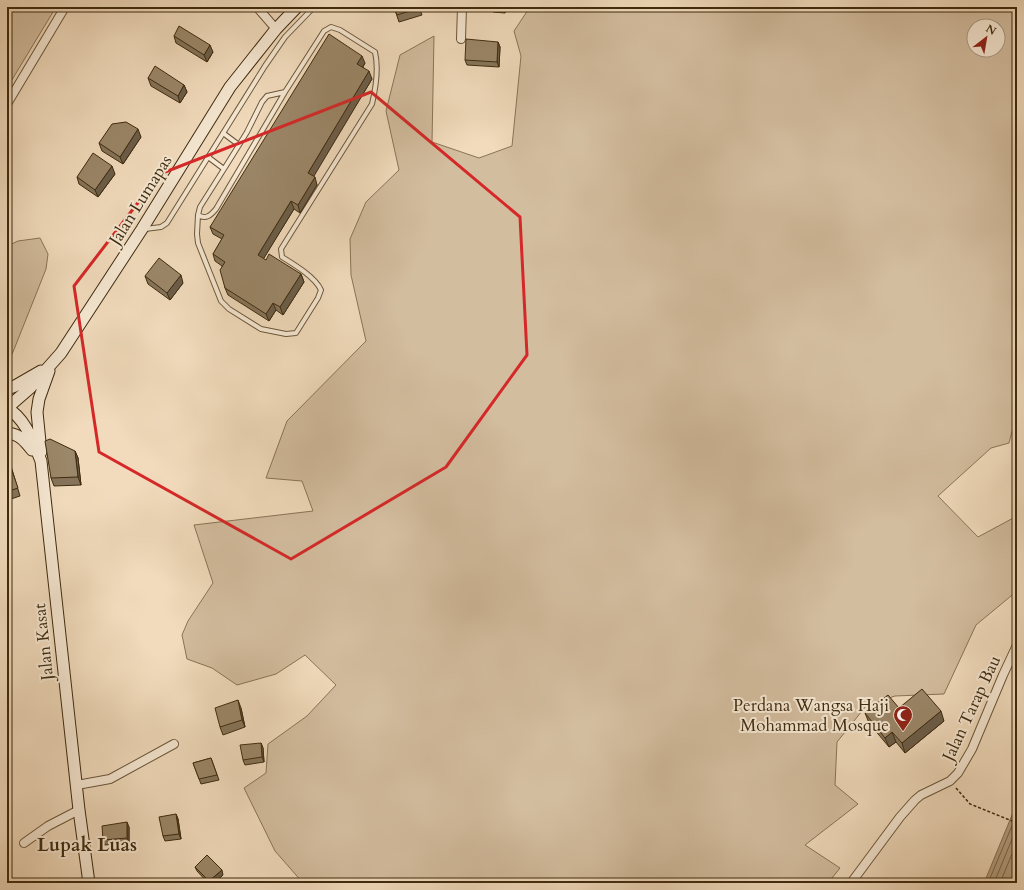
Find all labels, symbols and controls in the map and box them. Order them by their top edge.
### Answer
north arrow [966,18,1006,58]
text: N [983,21,999,39]
street label: Jalan Lumapas [102,150,177,252]
street label: Jalan Kasat [28,602,59,685]
street label: Jalan Tarap Bau [936,652,1006,768]
place label: Perdana Wangsa Haji Mohammad Mosque [733,694,889,737]
mosque icon: Perdana Wangsa Haji Mohammad Mosque [892,704,914,732]
district label: Lupak Luas [37,832,137,858]

